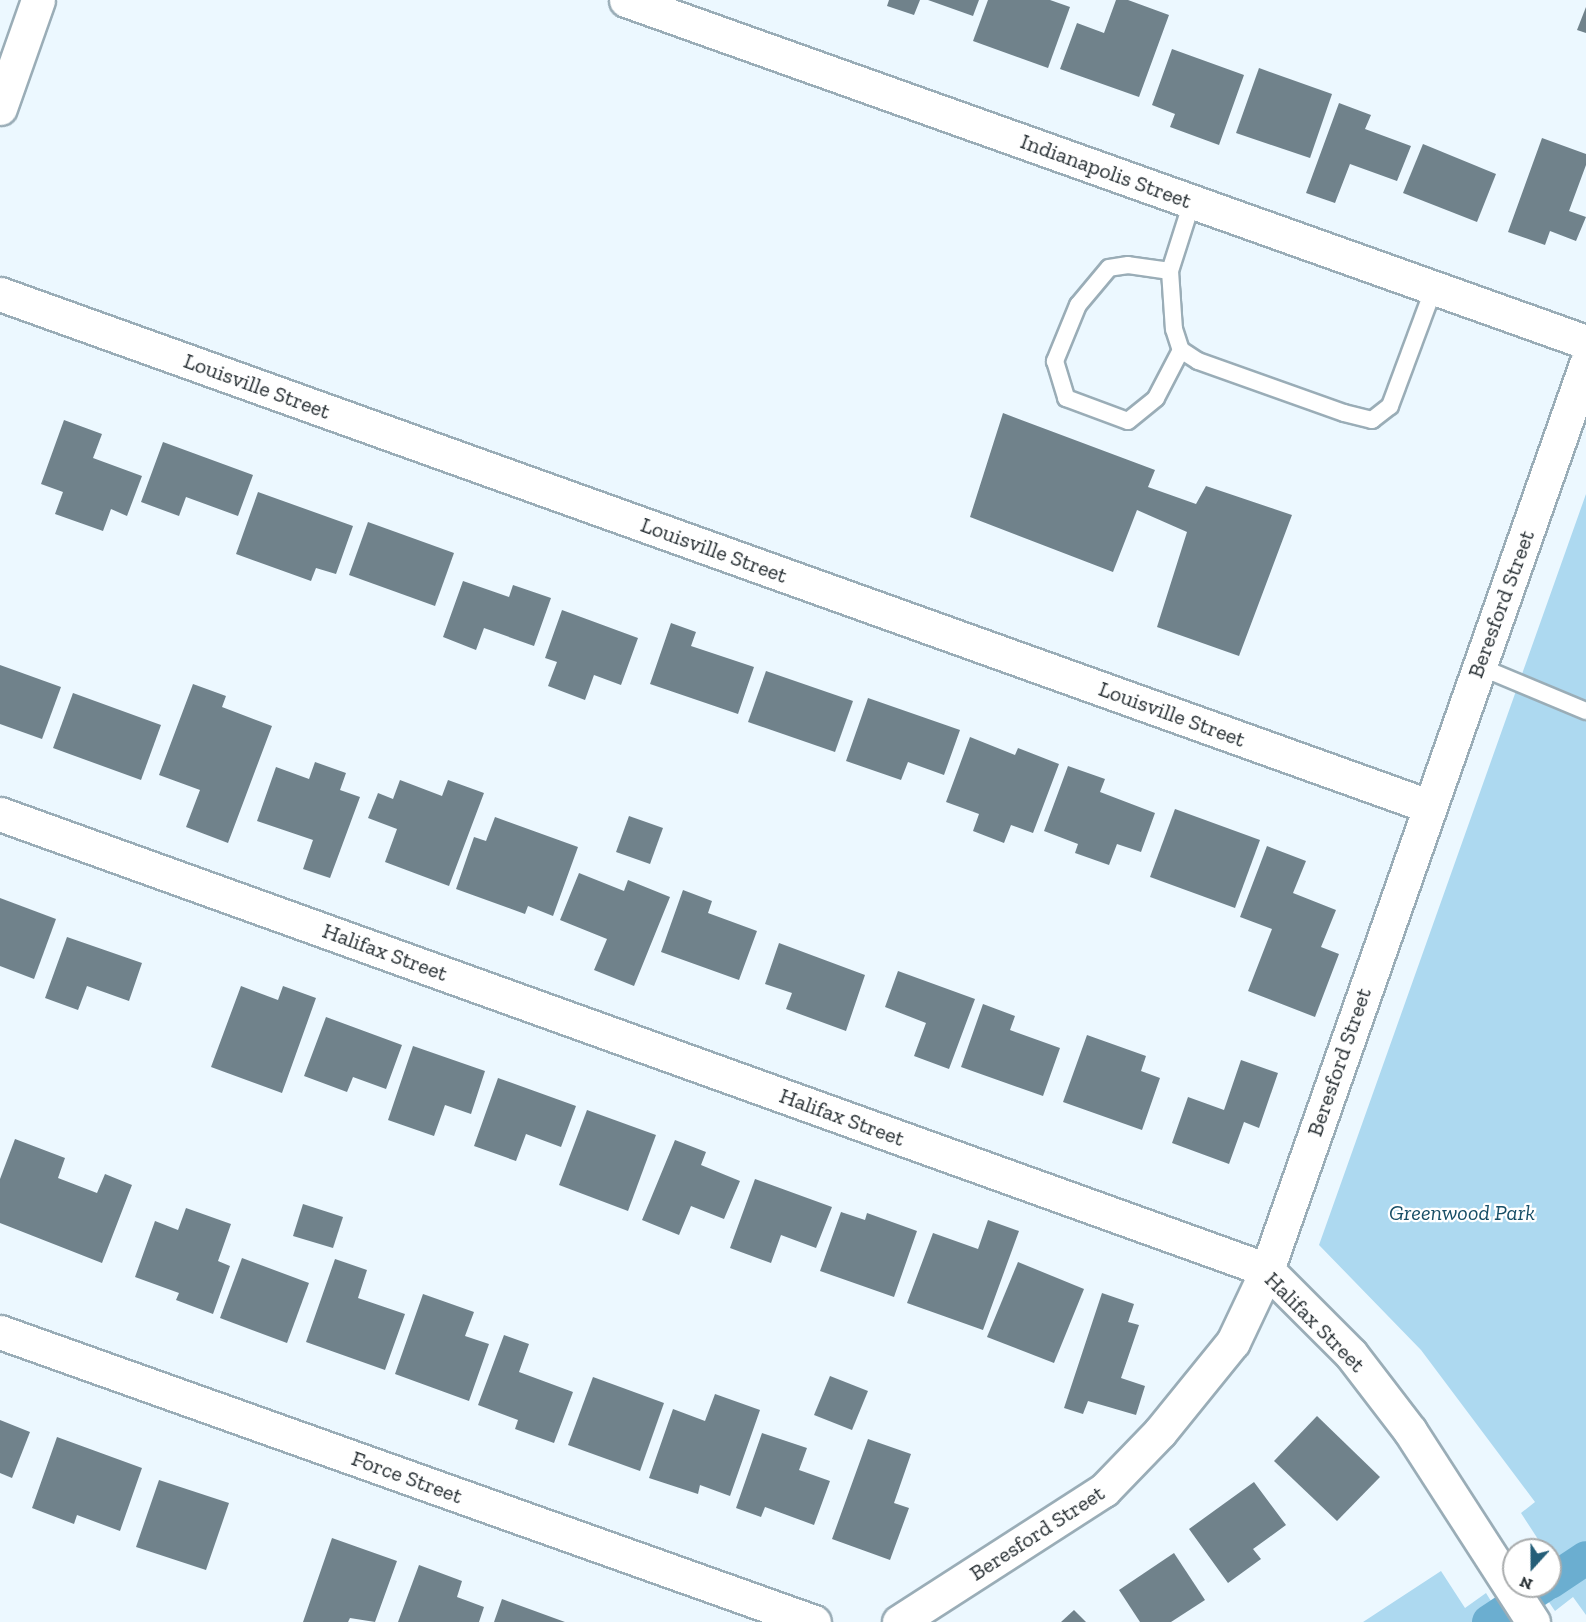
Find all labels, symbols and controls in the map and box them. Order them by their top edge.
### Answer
street label: Indianapolis Street [1017,128,1195,214]
street label: Louisville Street [180,347,334,425]
street label: Louisville Street [637,511,791,589]
street label: Beresford Street [1462,527,1540,681]
street label: Louisville Street [1095,675,1249,753]
street label: Halifax Street [319,917,451,987]
street label: Beresford Street [1301,984,1377,1140]
street label: Halifax Street [776,1082,908,1152]
park label: Greenwood Park [1389,1200,1535,1226]
street label: Halifax Street [1259,1266,1371,1378]
street label: Force Street [348,1445,466,1509]
street label: Beresford Street [965,1480,1109,1586]
north arrow [1502,1538,1562,1598]
text: N [1517,1572,1535,1594]

